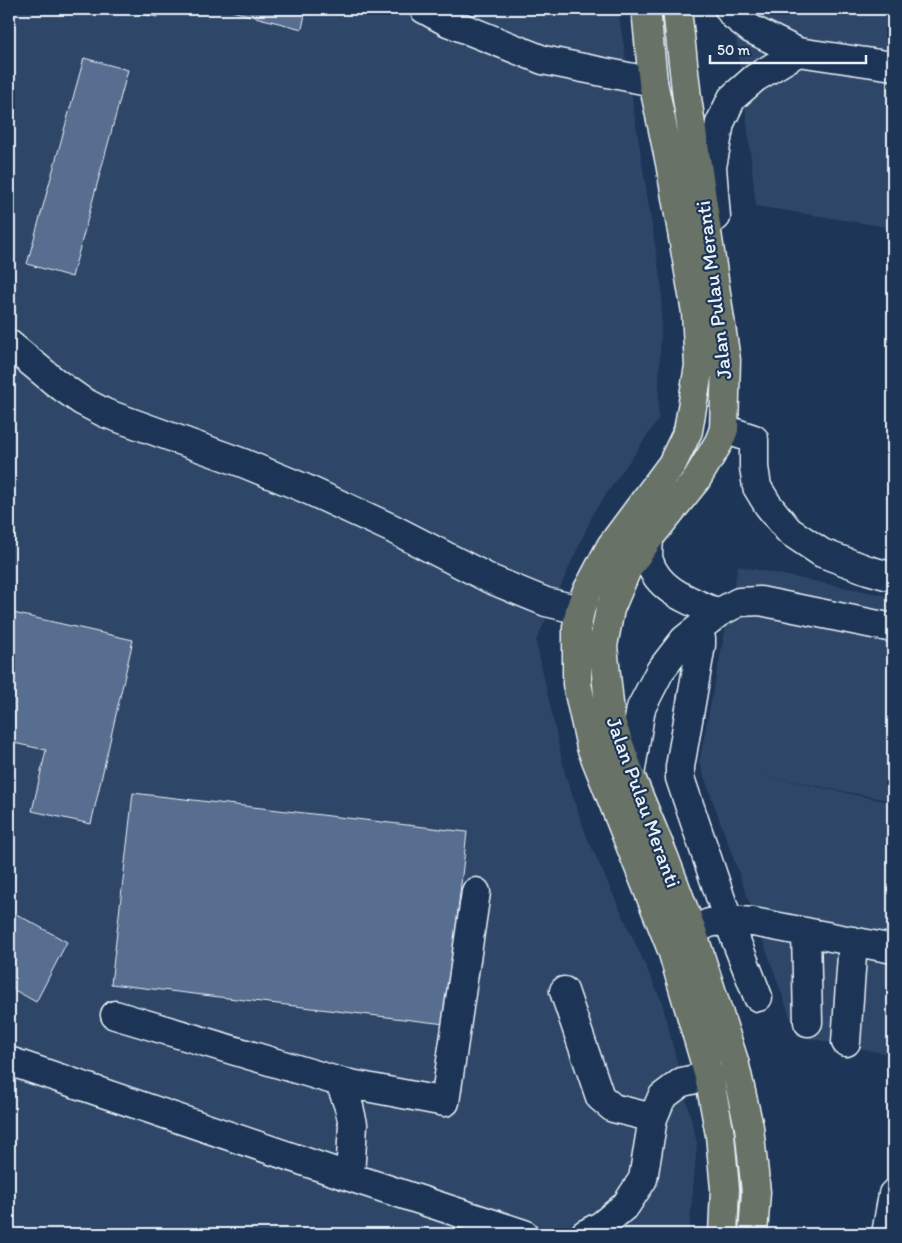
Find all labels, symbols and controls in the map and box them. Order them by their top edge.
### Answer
scale bar [710,32,866,64]
text: 50 m [717,41,750,59]
street label: Jalan Pulau Meranti [690,199,736,381]
street label: Jalan Pulau Meranti [601,713,687,891]

